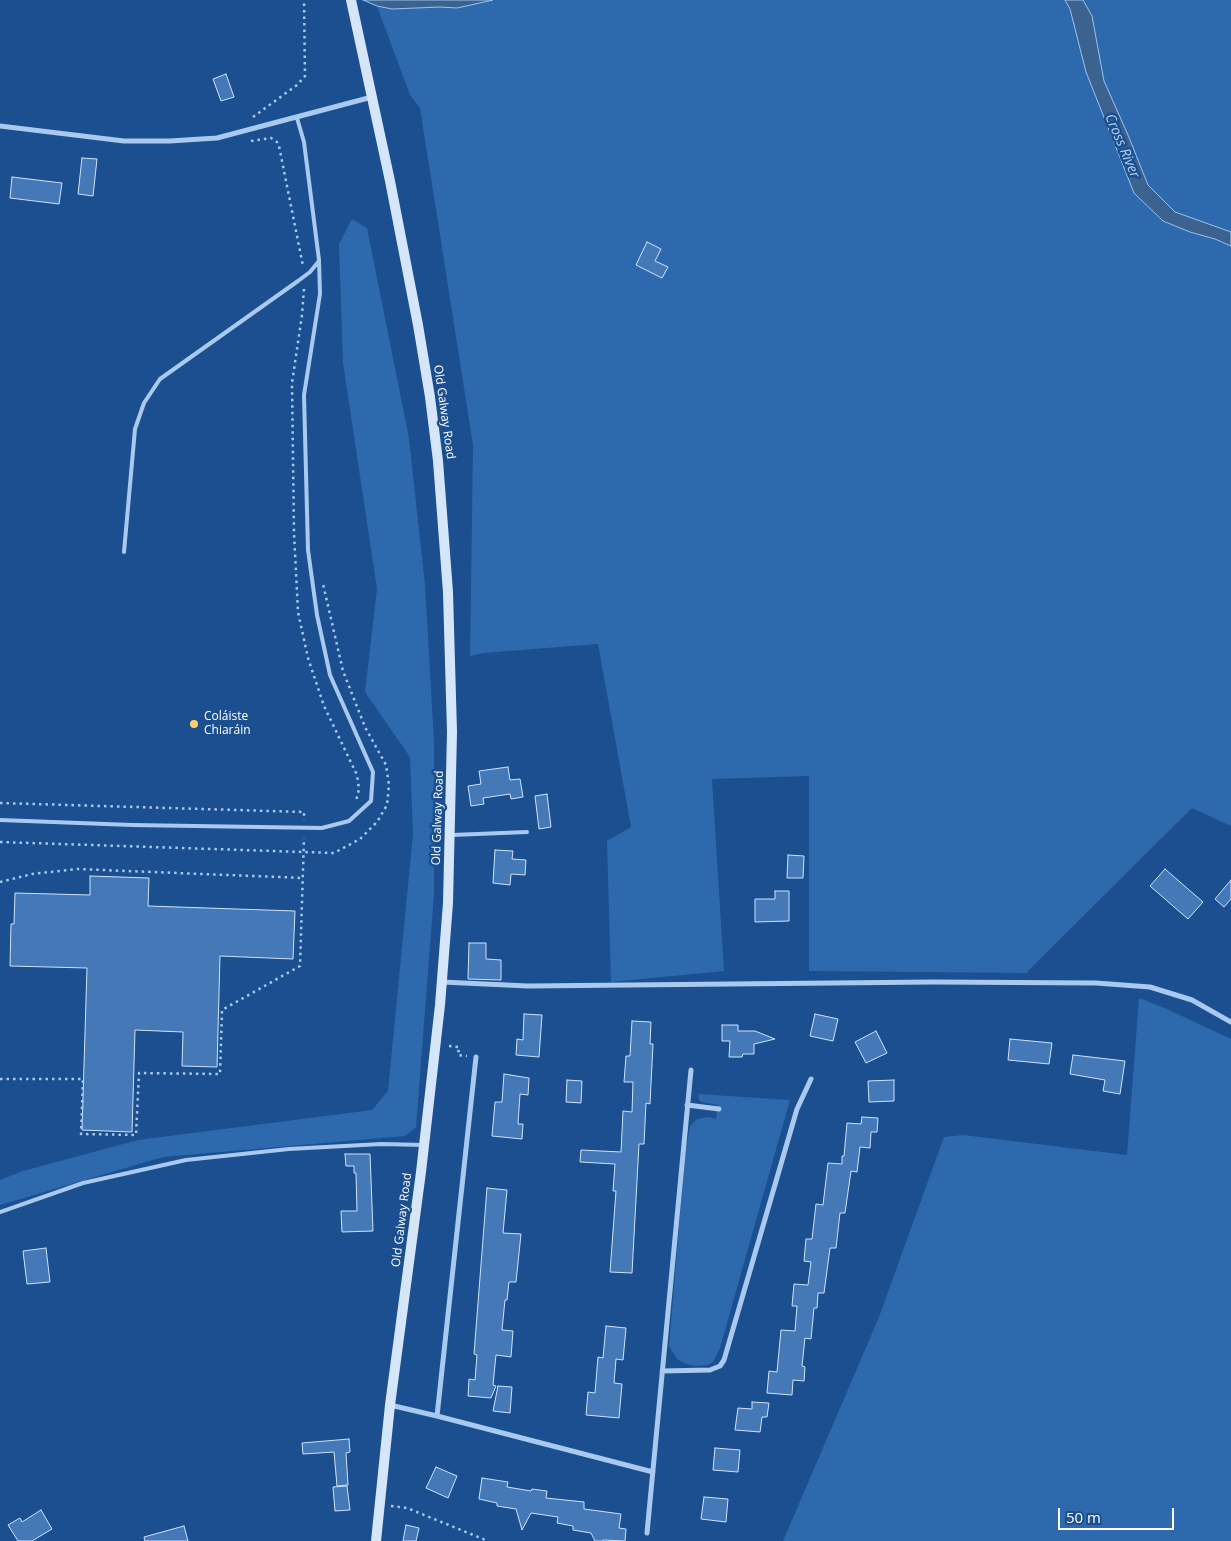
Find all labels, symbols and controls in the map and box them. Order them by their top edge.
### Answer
water label: Cross River [1101,111,1143,181]
street label: Old Galway Road [430,364,458,460]
place label: Coláiste Chiaráin [204,710,251,738]
marker: Coláiste Chiaráin [188,718,200,730]
street label: Old Galway Road [429,770,447,866]
street label: Old Galway Road [389,1172,415,1268]
scale bar [1061,1498,1177,1530]
text: 50 m [1066,1507,1101,1527]

